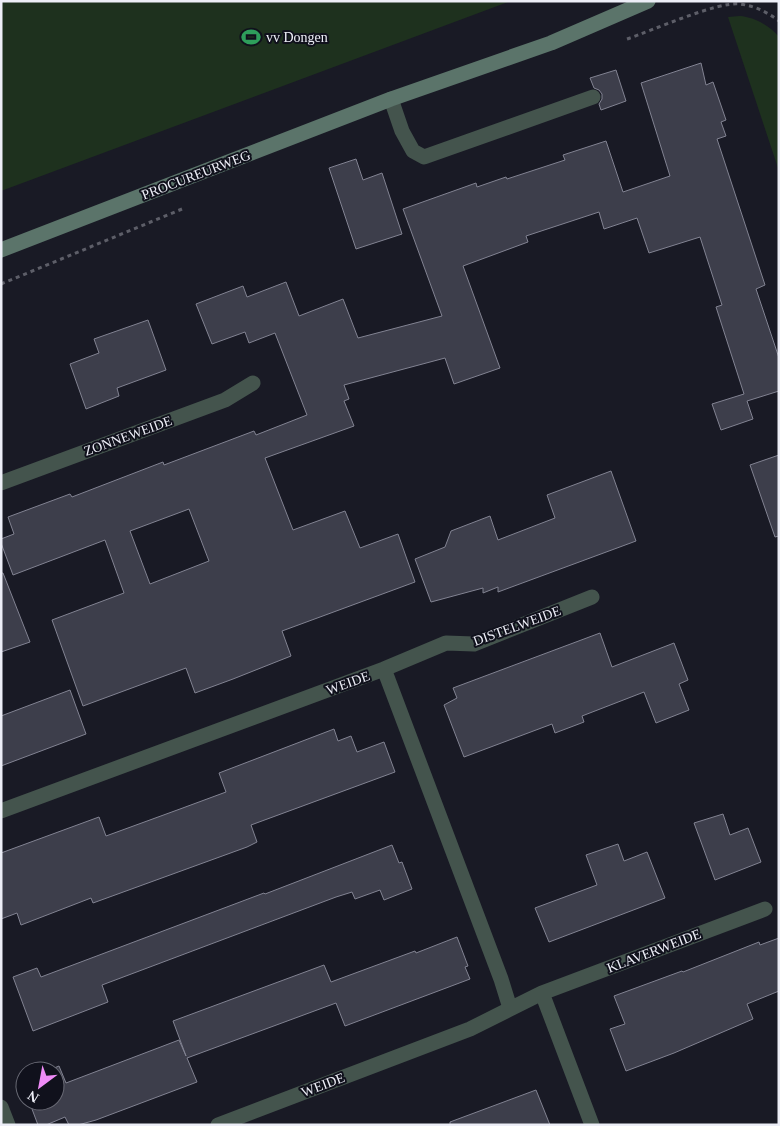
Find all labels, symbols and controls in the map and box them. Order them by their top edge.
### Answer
sports icon: vv Dongen [240,26,262,48]
place label: vv Dongen [266,30,328,45]
street label: PROCUREURWEG [140,147,252,203]
street label: ZONNEWEIDE [82,413,174,459]
street label: DISTELWEIDE [471,603,563,649]
street label: WEIDE [324,668,372,698]
street label: KLAVERWEIDE [605,926,703,976]
north arrow [15,1061,65,1111]
street label: WEIDE [299,1070,347,1100]
text: N [25,1088,42,1106]

